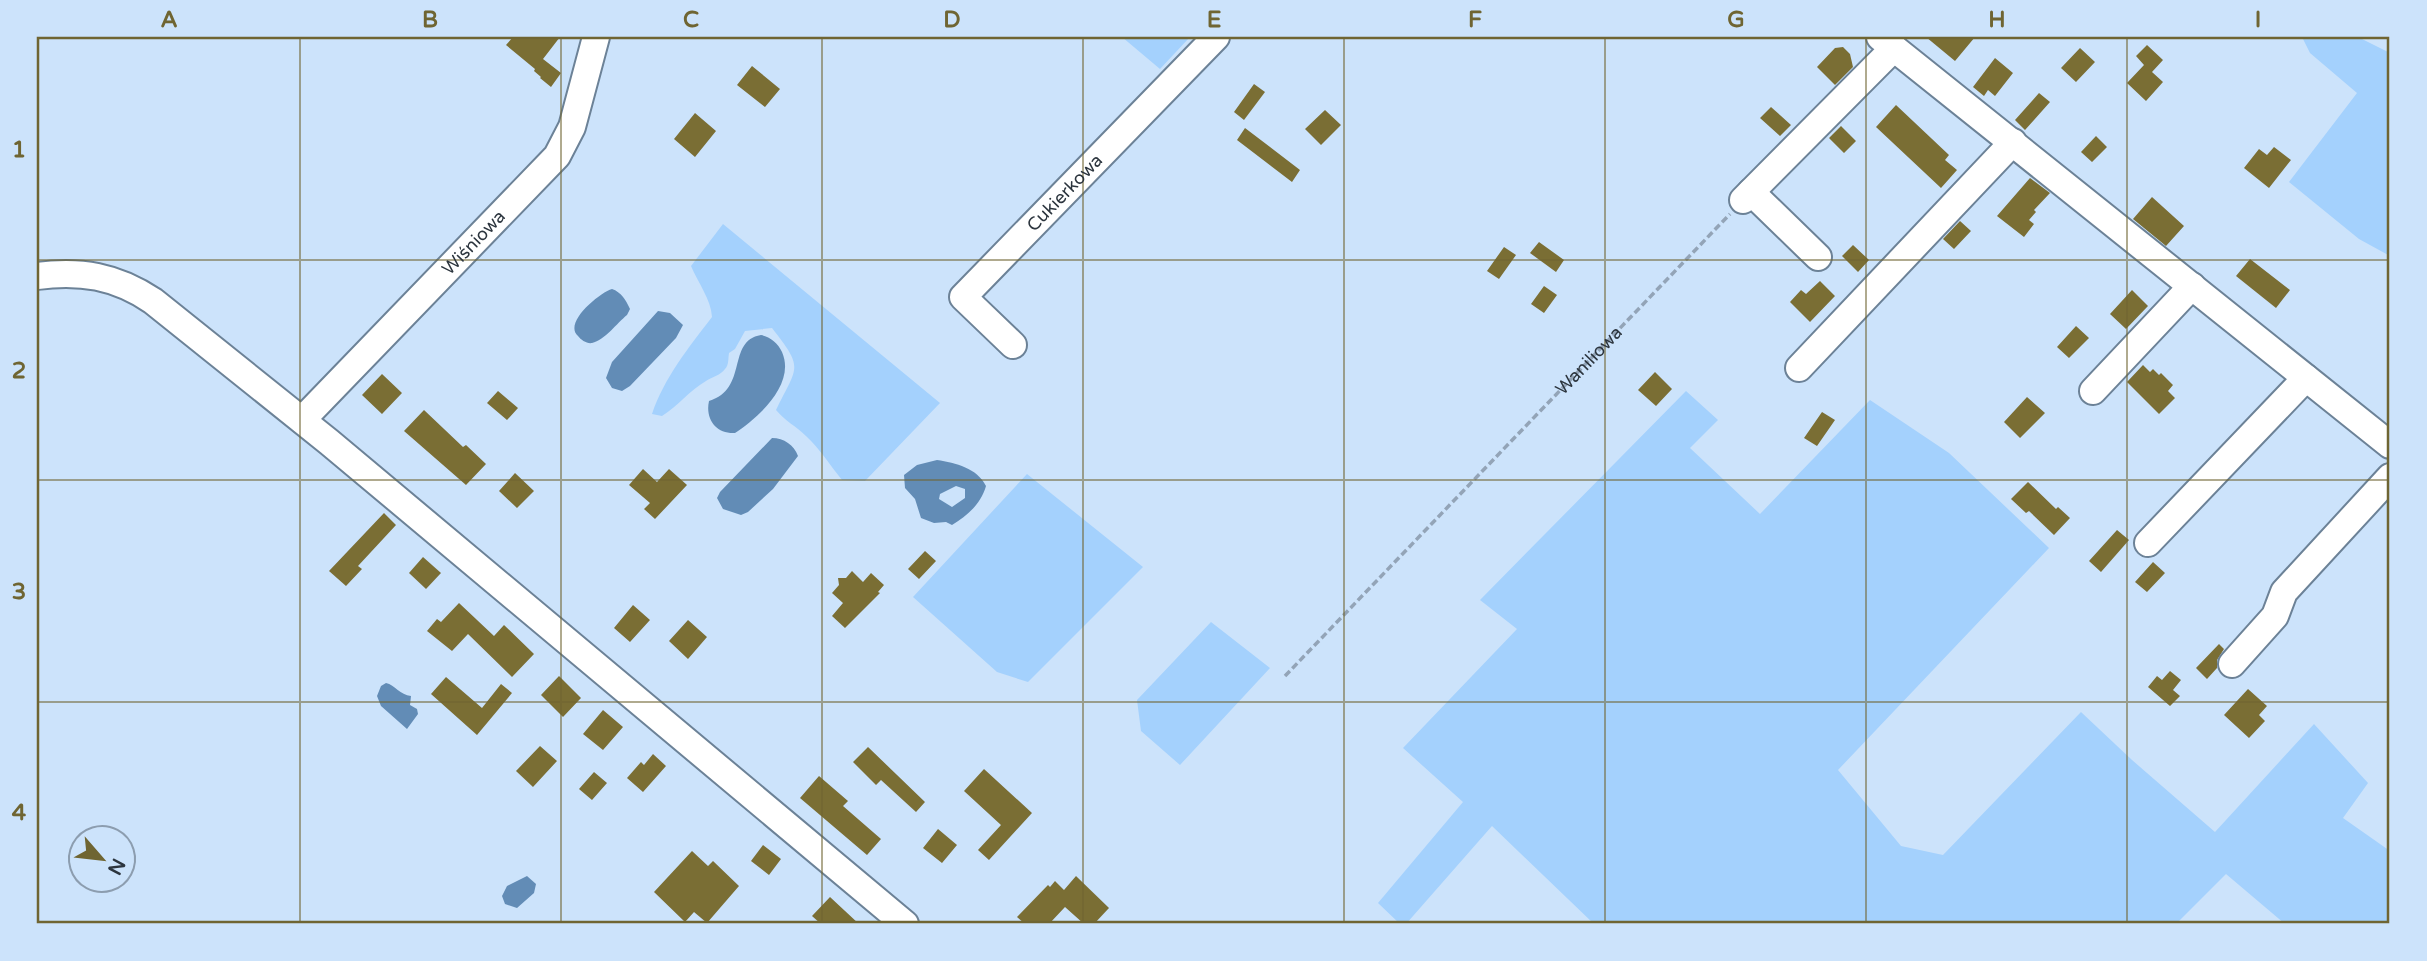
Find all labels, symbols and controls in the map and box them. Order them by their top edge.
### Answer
text: A [160,6,178,34]
text: B [422,6,438,34]
text: C [683,6,699,34]
text: D [943,6,961,34]
text: E [1207,6,1221,34]
text: F [1468,6,1482,34]
text: G [1727,6,1745,34]
text: H [1988,6,2006,34]
text: I [2255,6,2261,34]
text: 1 [12,136,26,164]
street label: Cukierkowa [1022,149,1107,236]
street label: Wiśniowa [437,205,510,279]
street label: Waniliowa [1551,322,1627,400]
text: 2 [12,357,26,385]
text: 3 [12,578,26,606]
text: 4 [12,799,27,827]
north arrow [66,824,136,894]
text: N [103,855,129,878]

